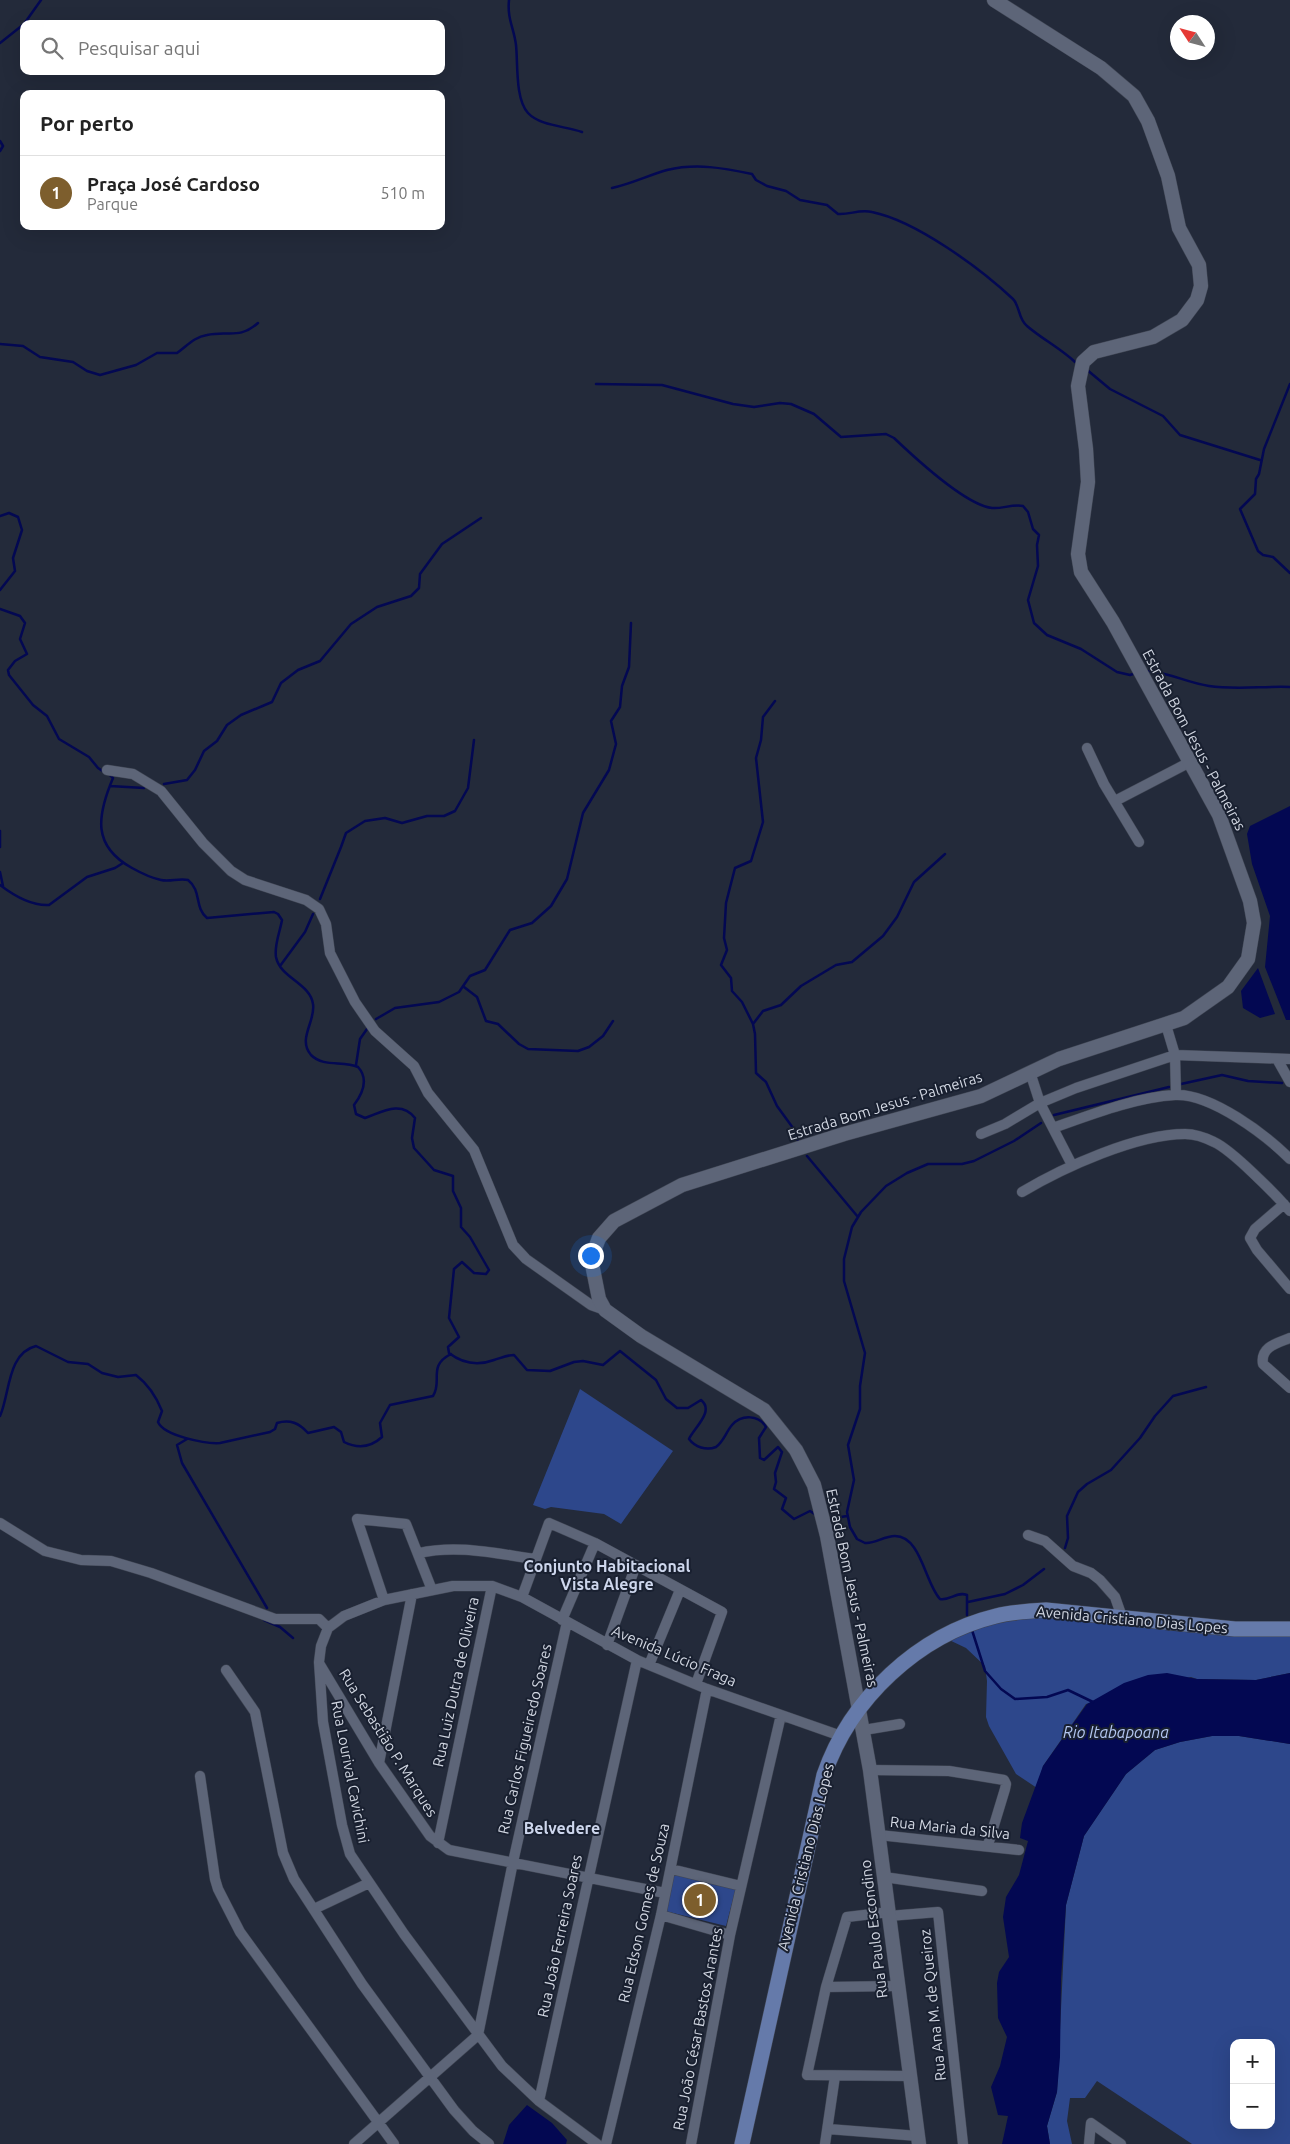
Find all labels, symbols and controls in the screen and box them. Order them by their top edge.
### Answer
north arrow [1170,15,1215,60]
search box [20,20,445,75]
icon: search [38,34,66,62]
text: Pesquisar aqui [78,37,200,59]
text: Por perto [40,111,134,135]
text: Praça José Cardoso [87,173,260,195]
text: 1 [51,184,61,202]
text: 510 m [380,184,425,202]
text: Parque [87,195,138,213]
street label: Estrada Bom Jesus - Palmeiras [1139,646,1249,833]
street label: Estrada Bom Jesus - Palmeiras [786,1068,984,1143]
your location [578,1243,604,1269]
street label: Estrada Bom Jesus - Palmeiras [823,1487,882,1689]
district label: Conjunto Habitacional Vista Alegre [524,1557,691,1593]
street label: Rua Luiz Dutra de Oliveira [429,1595,482,1768]
street label: Avenida Cristiano Dias Lopes [1036,1603,1229,1636]
street label: Avenida Lúcio Fraga [609,1622,739,1689]
street label: Rua Carlos Figueiredo Soares [494,1642,555,1836]
street label: Rua Sebastião P. Marques [336,1666,441,1820]
street label: Rua Lourival Cavichini [328,1699,373,1845]
water label: Rio Itabapoana [1063,1723,1169,1741]
street label: Avenida Cristiano Dias Lopes [774,1762,837,1952]
street label: Rua Maria da Silva [889,1813,1011,1842]
district label: Belvedere [524,1819,600,1837]
street label: Rua Edson Gomes de Souza [615,1822,672,2004]
street label: Rua João Ferreira Soares [534,1853,585,2019]
street label: Rua Paulo Escondino [857,1859,890,1999]
pin: 1 [684,1881,716,1919]
street label: Rua João César Bastos Arantes [669,1926,726,2132]
street label: Rua Ana M. de Queiroz [916,1928,949,2082]
map controls [1230,2039,1275,2129]
button: + [1230,2039,1275,2084]
button: − [1230,2084,1275,2129]

